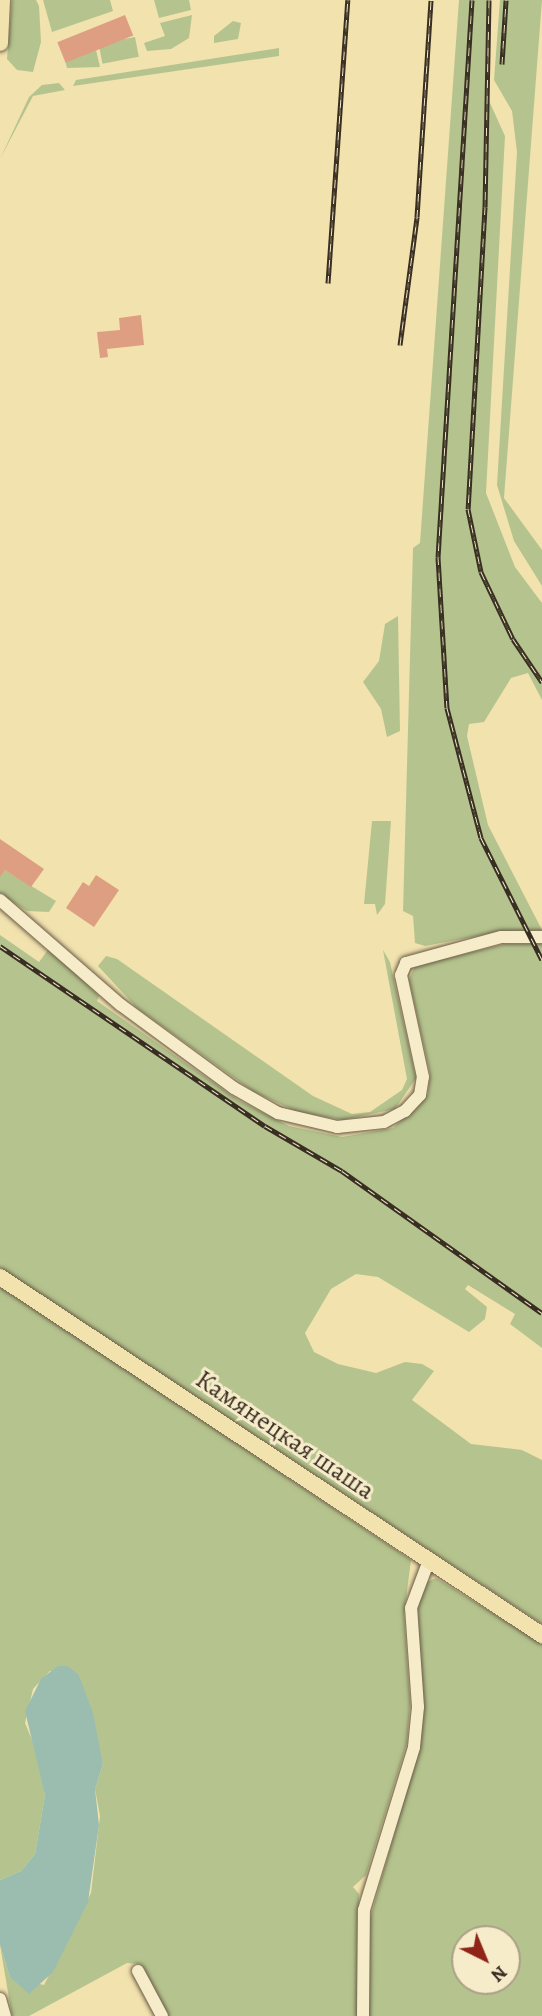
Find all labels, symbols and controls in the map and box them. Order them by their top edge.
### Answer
street label: Камянецкая шаша [190,1364,380,1506]
north arrow [451,1925,521,1995]
text: N [485,1960,513,1988]

